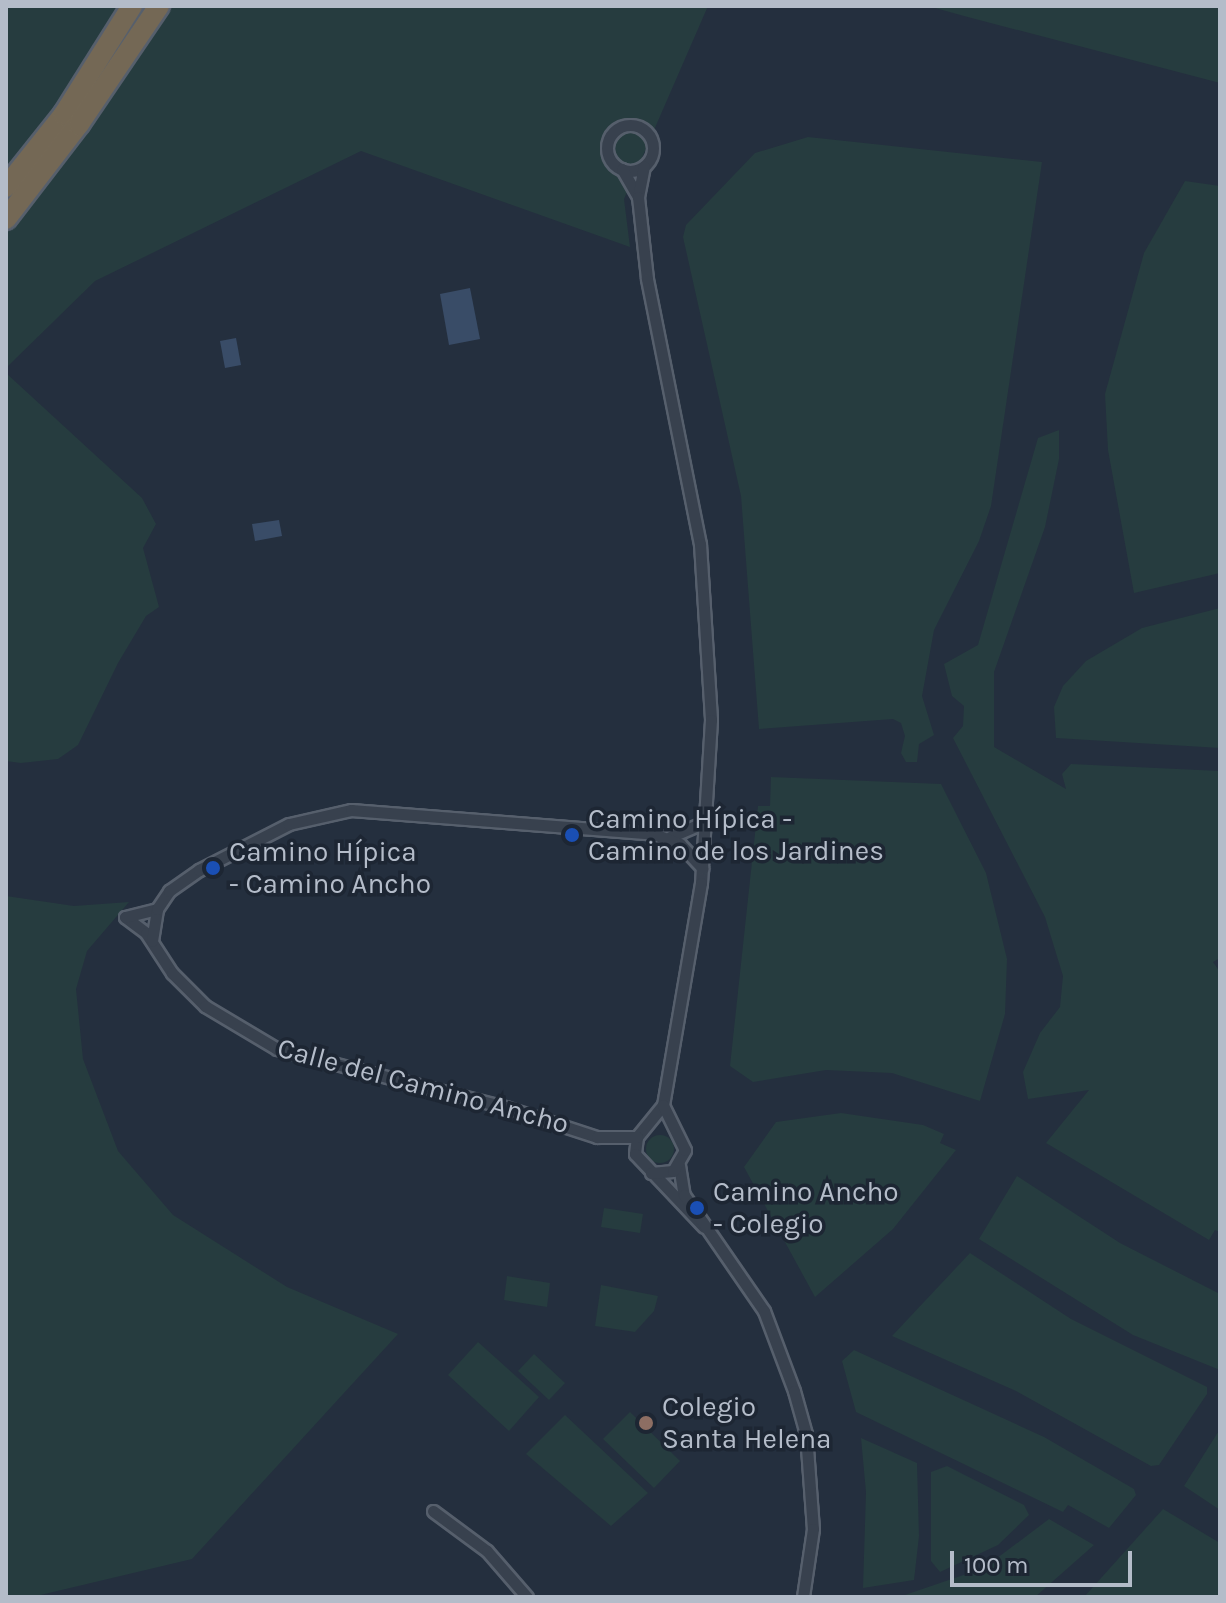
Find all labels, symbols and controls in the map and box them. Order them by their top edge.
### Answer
place label: Camino Hípica - Camino de los Jardines [588,802,884,868]
marker: Camino Hípica - Camino de los Jardines [563,826,581,844]
place label: Camino Hípica - Camino Ancho [229,835,431,901]
marker: Camino Hípica - Camino Ancho [204,859,222,877]
street label: Calle del Camino Ancho [274,1031,572,1141]
place label: Camino Ancho - Colegio [713,1175,899,1241]
marker: Camino Ancho - Colegio [688,1199,706,1217]
place label: Colegio Santa Helena [662,1390,831,1456]
marker: Colegio Santa Helena [637,1414,655,1432]
scale bar [954,1535,1136,1585]
text: 100 m [964,1551,1029,1579]

